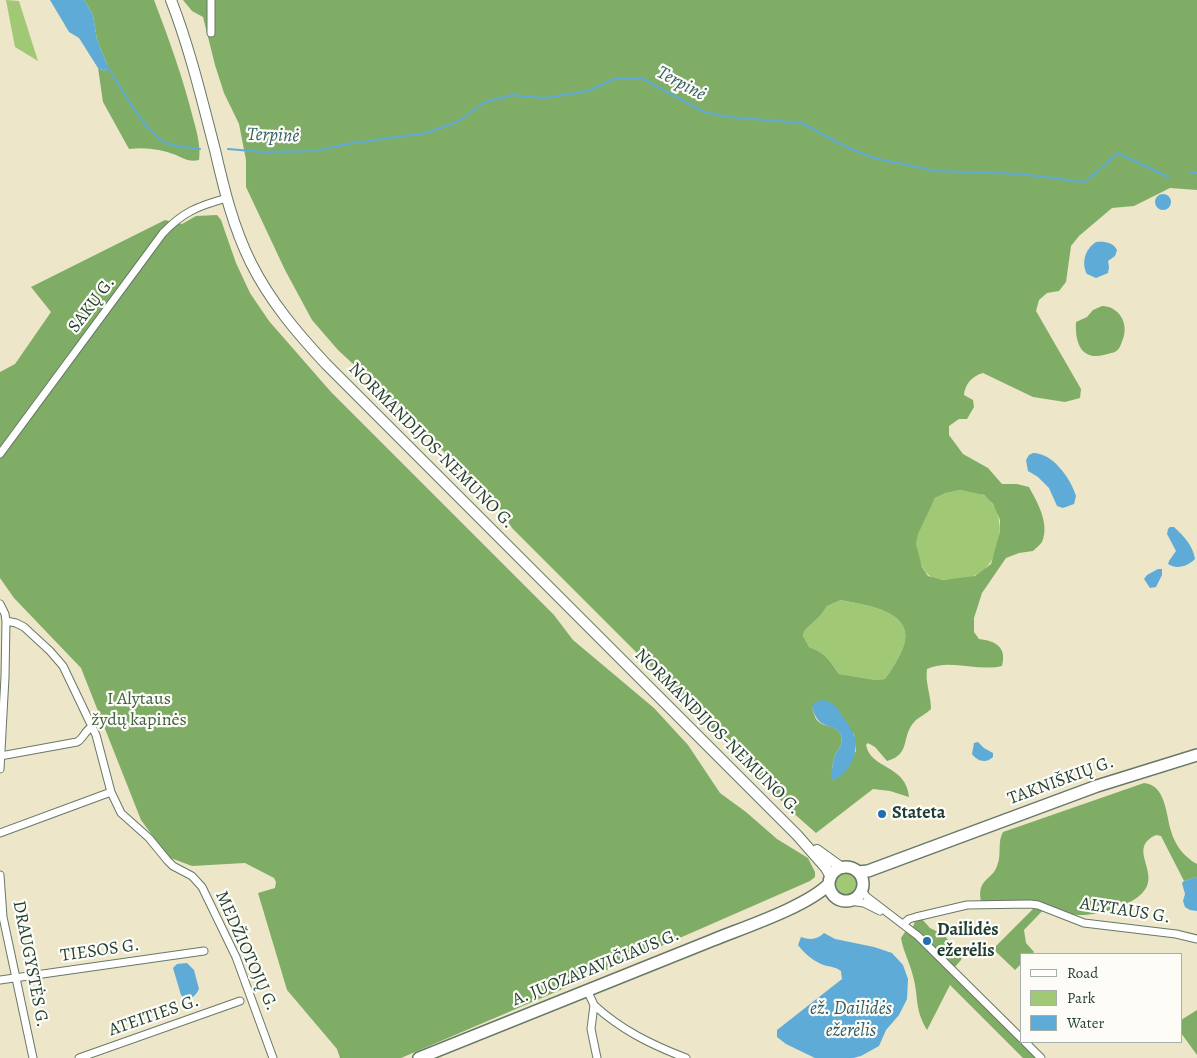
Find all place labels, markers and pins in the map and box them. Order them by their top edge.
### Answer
place label: Stateta [892,803,945,825]
marker: Stateta [876,808,888,820]
place label: Dailidės ežerėlis [937,920,999,962]
marker: Dailidės ežerėlis [921,935,933,947]

